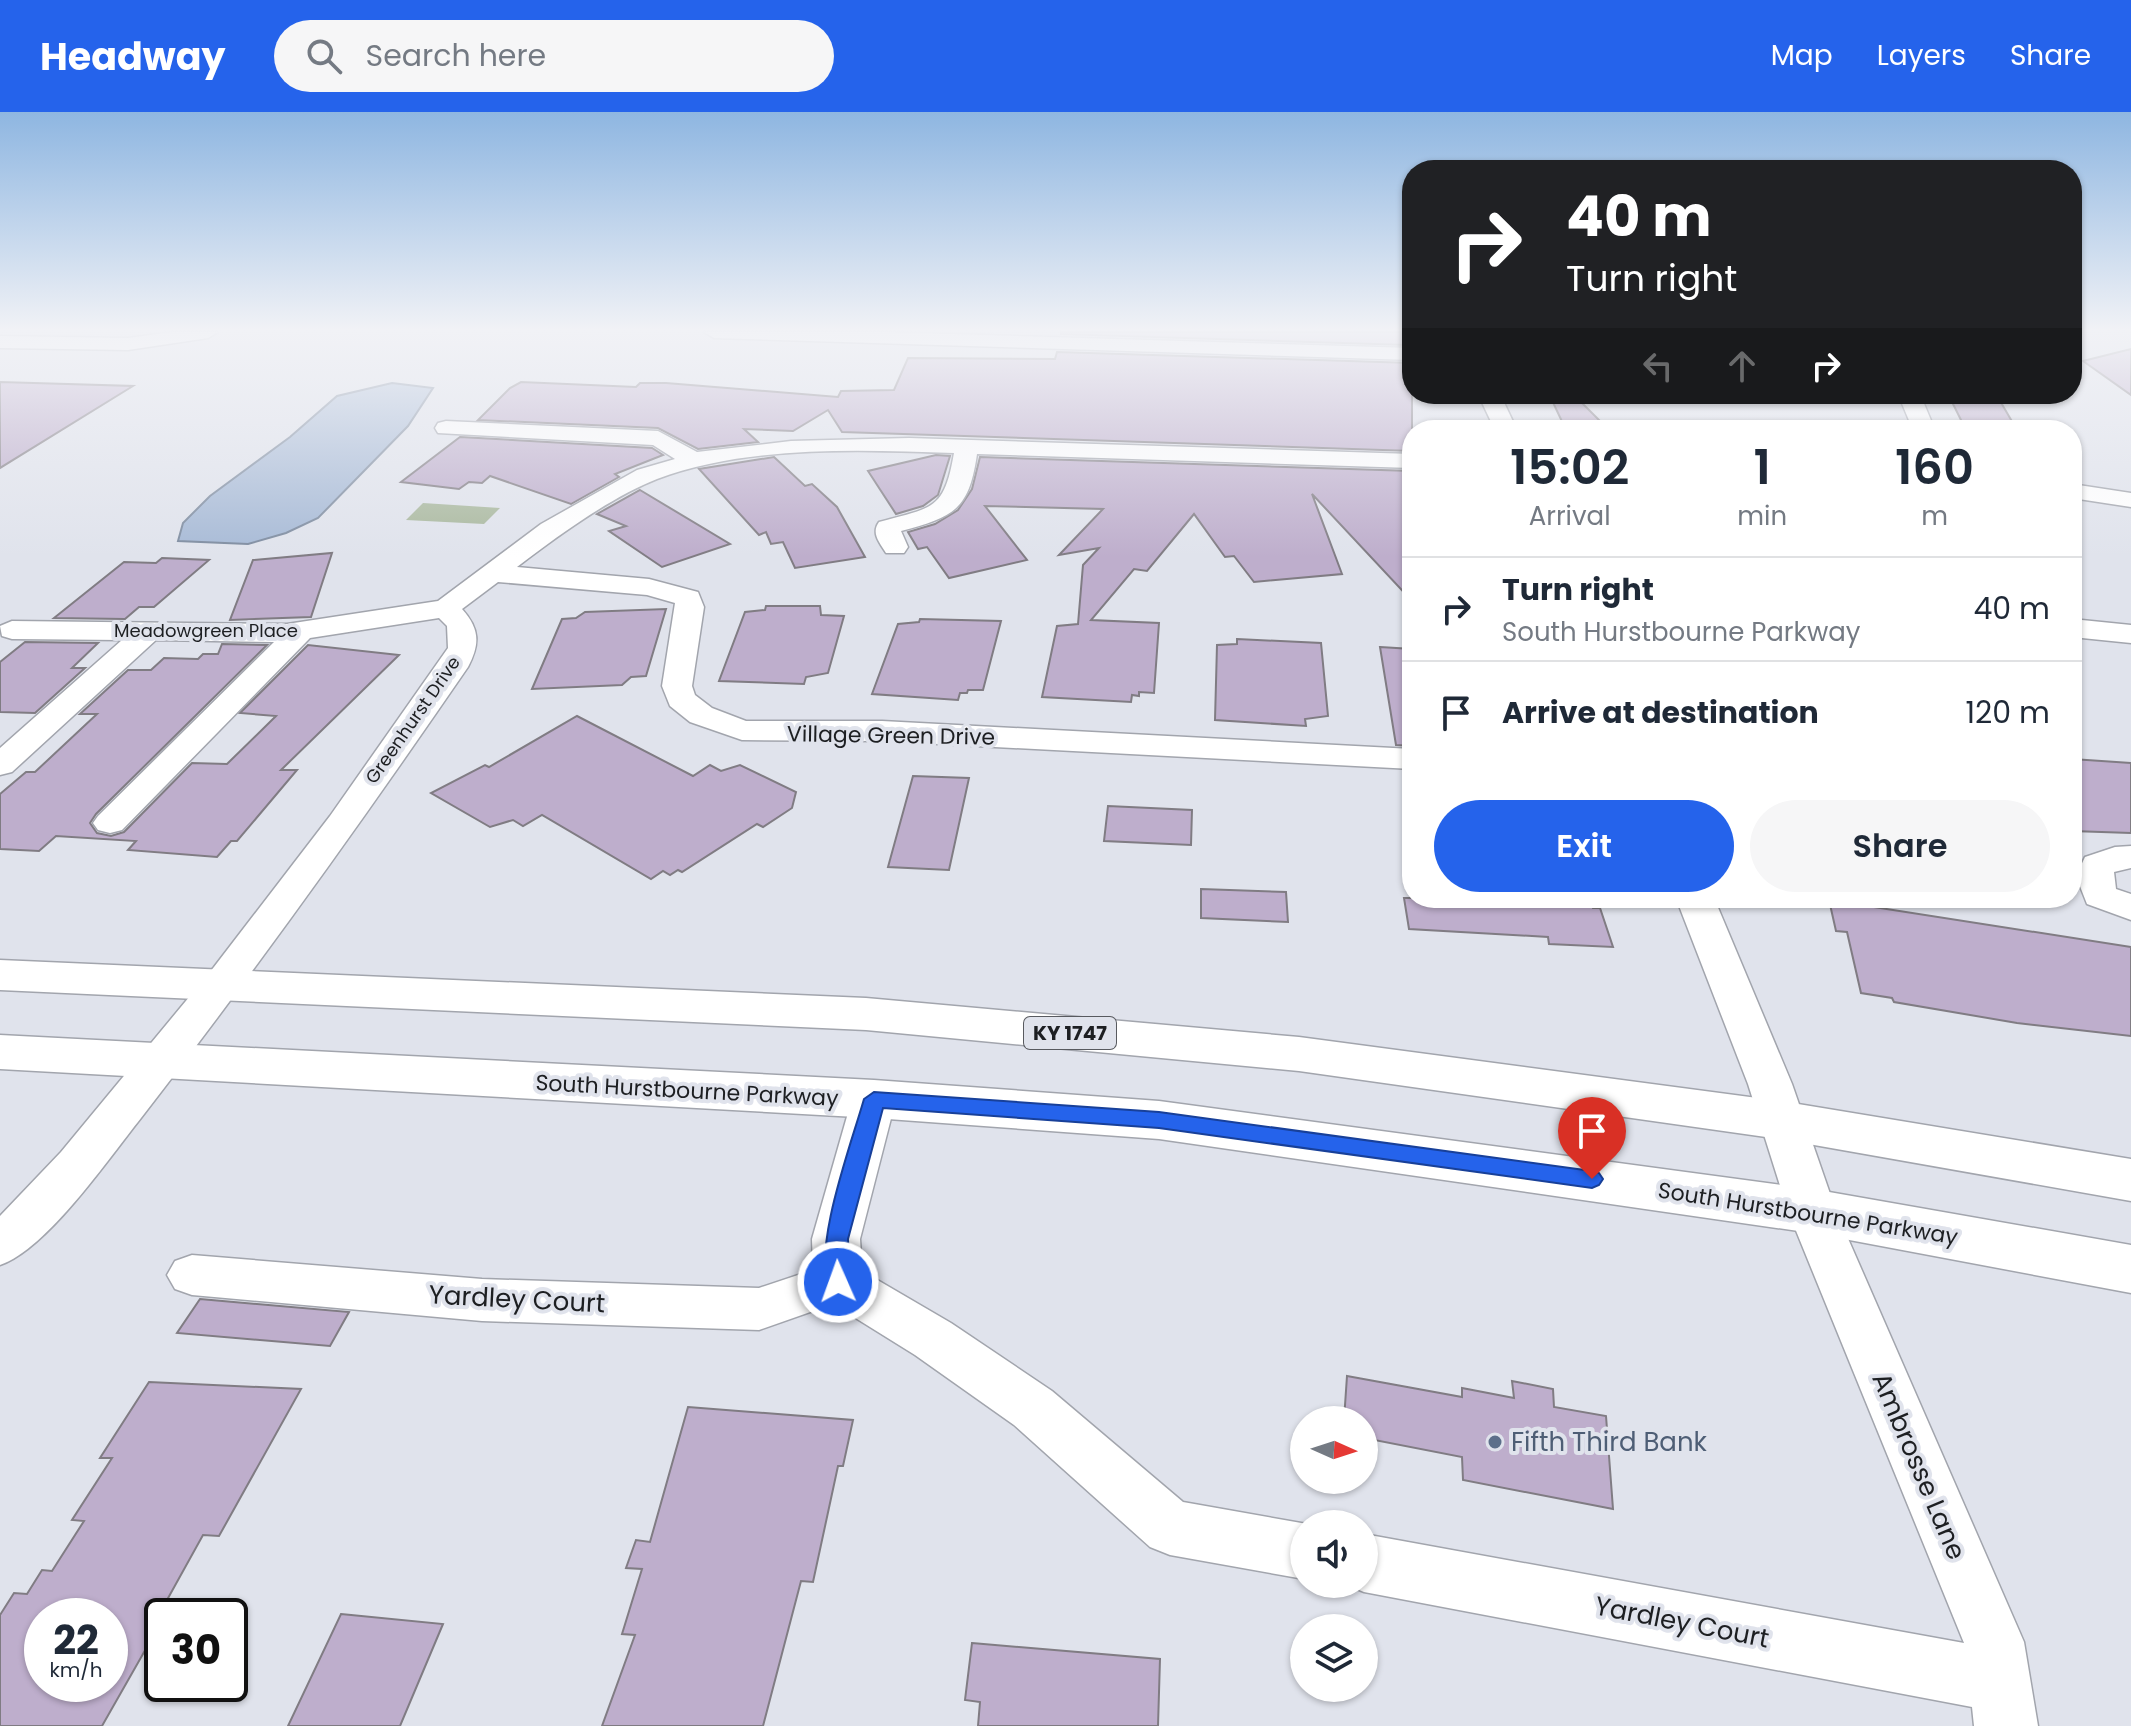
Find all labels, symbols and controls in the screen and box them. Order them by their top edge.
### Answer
search box [274,20,834,92]
text: Headway [40,30,226,83]
icon: search [302,34,346,78]
text: Search here [366,34,546,77]
text: Map [1771,36,1833,75]
text: Layers [1877,36,1966,75]
text: Share [2010,36,2091,75]
text: 40 m [1566,177,1712,256]
icon: right [1434,192,1538,296]
text: Turn right [1566,253,1737,304]
icon: left [1636,344,1680,388]
icon: ahead [1720,344,1764,388]
icon: right [1804,344,1848,388]
text: 15:02 [1510,434,1629,501]
text: 1 [1753,434,1771,501]
text: 160 [1895,434,1974,501]
text: Arrival [1529,498,1611,534]
text: min [1737,498,1787,534]
text: m [1921,498,1948,534]
text: Turn right [1502,568,1654,611]
icon: right [1434,587,1478,631]
text: 40 m [1973,587,2050,630]
text: South Hurstbourne Parkway [1502,614,1860,650]
street label: Meadowgreen Place [114,618,298,643]
street label: Greenhurst Drive [359,651,466,788]
icon: arrive [1434,691,1478,735]
text: Arrive at destination [1502,691,1819,734]
text: 120 m [1965,691,2050,734]
street label: Village Green Drive [787,718,995,753]
button: Exit [1434,800,1734,892]
button: Share [1750,800,2050,892]
road number: KY 1747 [1024,1017,1116,1049]
street label: South Hurstbourne Parkway [535,1067,840,1114]
pin [1558,1097,1626,1179]
icon: arrive [1570,1109,1614,1153]
street label: South Hurstbourne Parkway [1656,1174,1961,1253]
position arrow [796,1240,880,1324]
street label: Yardley Court [428,1276,606,1322]
street label: Ambrosse Lane [1863,1367,1975,1565]
north arrow [1290,1406,1378,1494]
map controls [1290,1406,1378,1702]
place label: Fifth Third Bank [1511,1424,1708,1460]
marker: Fifth Third Bank [1486,1433,1504,1451]
button: sound [1290,1510,1378,1598]
street label: Yardley Court [1592,1587,1772,1657]
speed limit sign: 30 [144,1598,248,1702]
text: 22 [53,1612,99,1668]
button: layers [1290,1614,1378,1702]
text: km/h [49,1656,103,1684]

